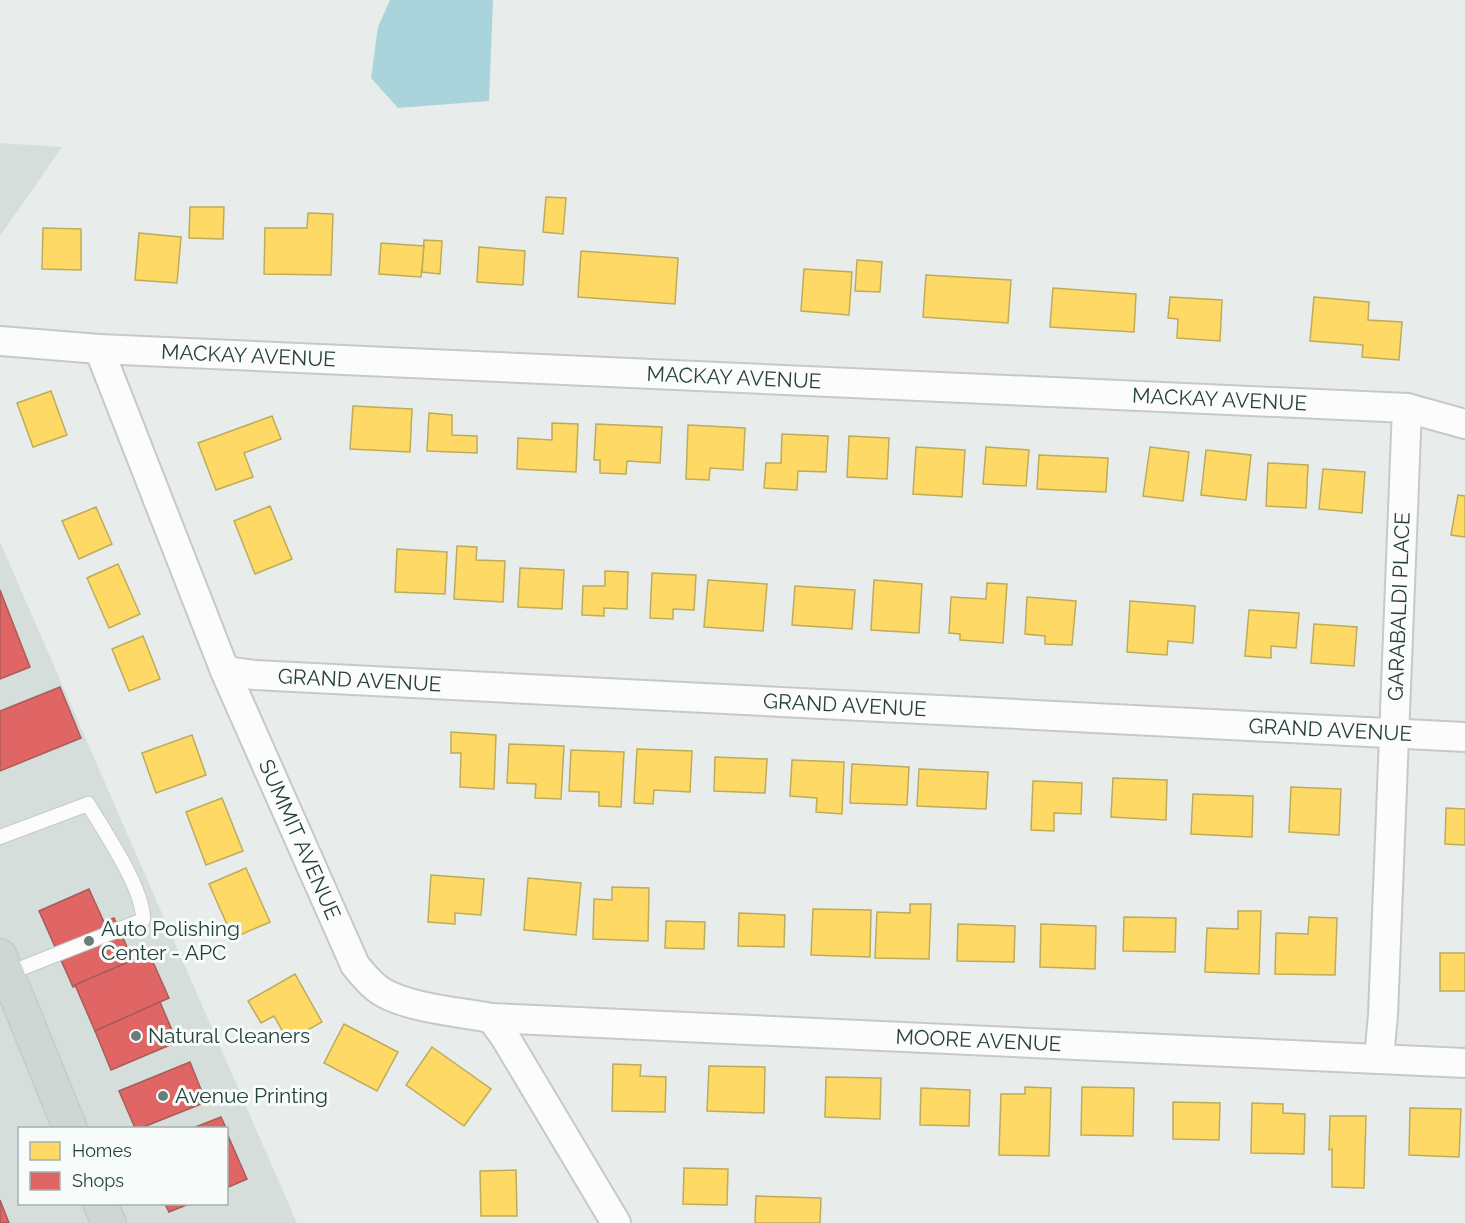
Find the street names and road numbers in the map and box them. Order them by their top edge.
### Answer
street label: MACKAY AVENUE [161,339,337,372]
street label: MACKAY AVENUE [646,361,822,394]
street label: MACKAY AVENUE [1132,383,1308,415]
street label: GARABALDI PLACE [1382,512,1415,701]
street label: GRAND AVENUE [277,663,442,697]
street label: GRAND AVENUE [763,688,927,721]
street label: GRAND AVENUE [1248,713,1413,746]
street label: SUMMIT AVENUE [254,755,346,923]
street label: MOORE AVENUE [895,1024,1062,1056]

